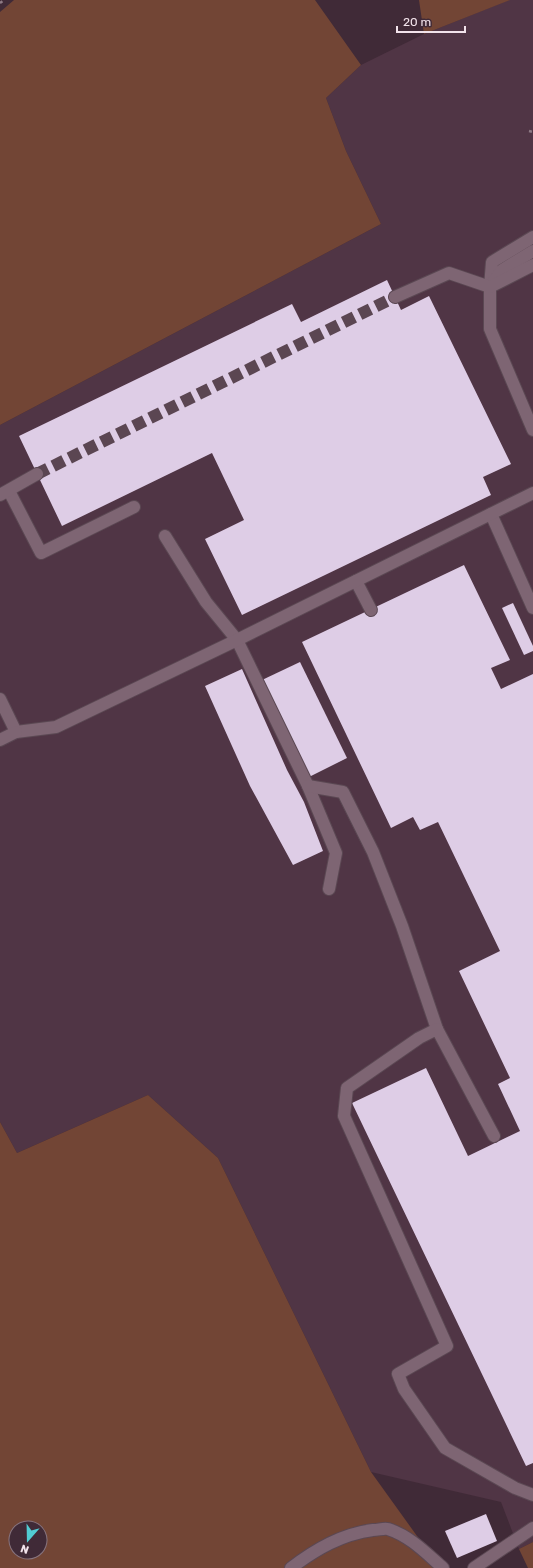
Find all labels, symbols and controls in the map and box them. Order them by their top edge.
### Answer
scale bar [397,8,465,34]
text: 20 m [403,15,431,29]
north arrow [8,1520,48,1560]
text: N [19,1541,31,1556]

